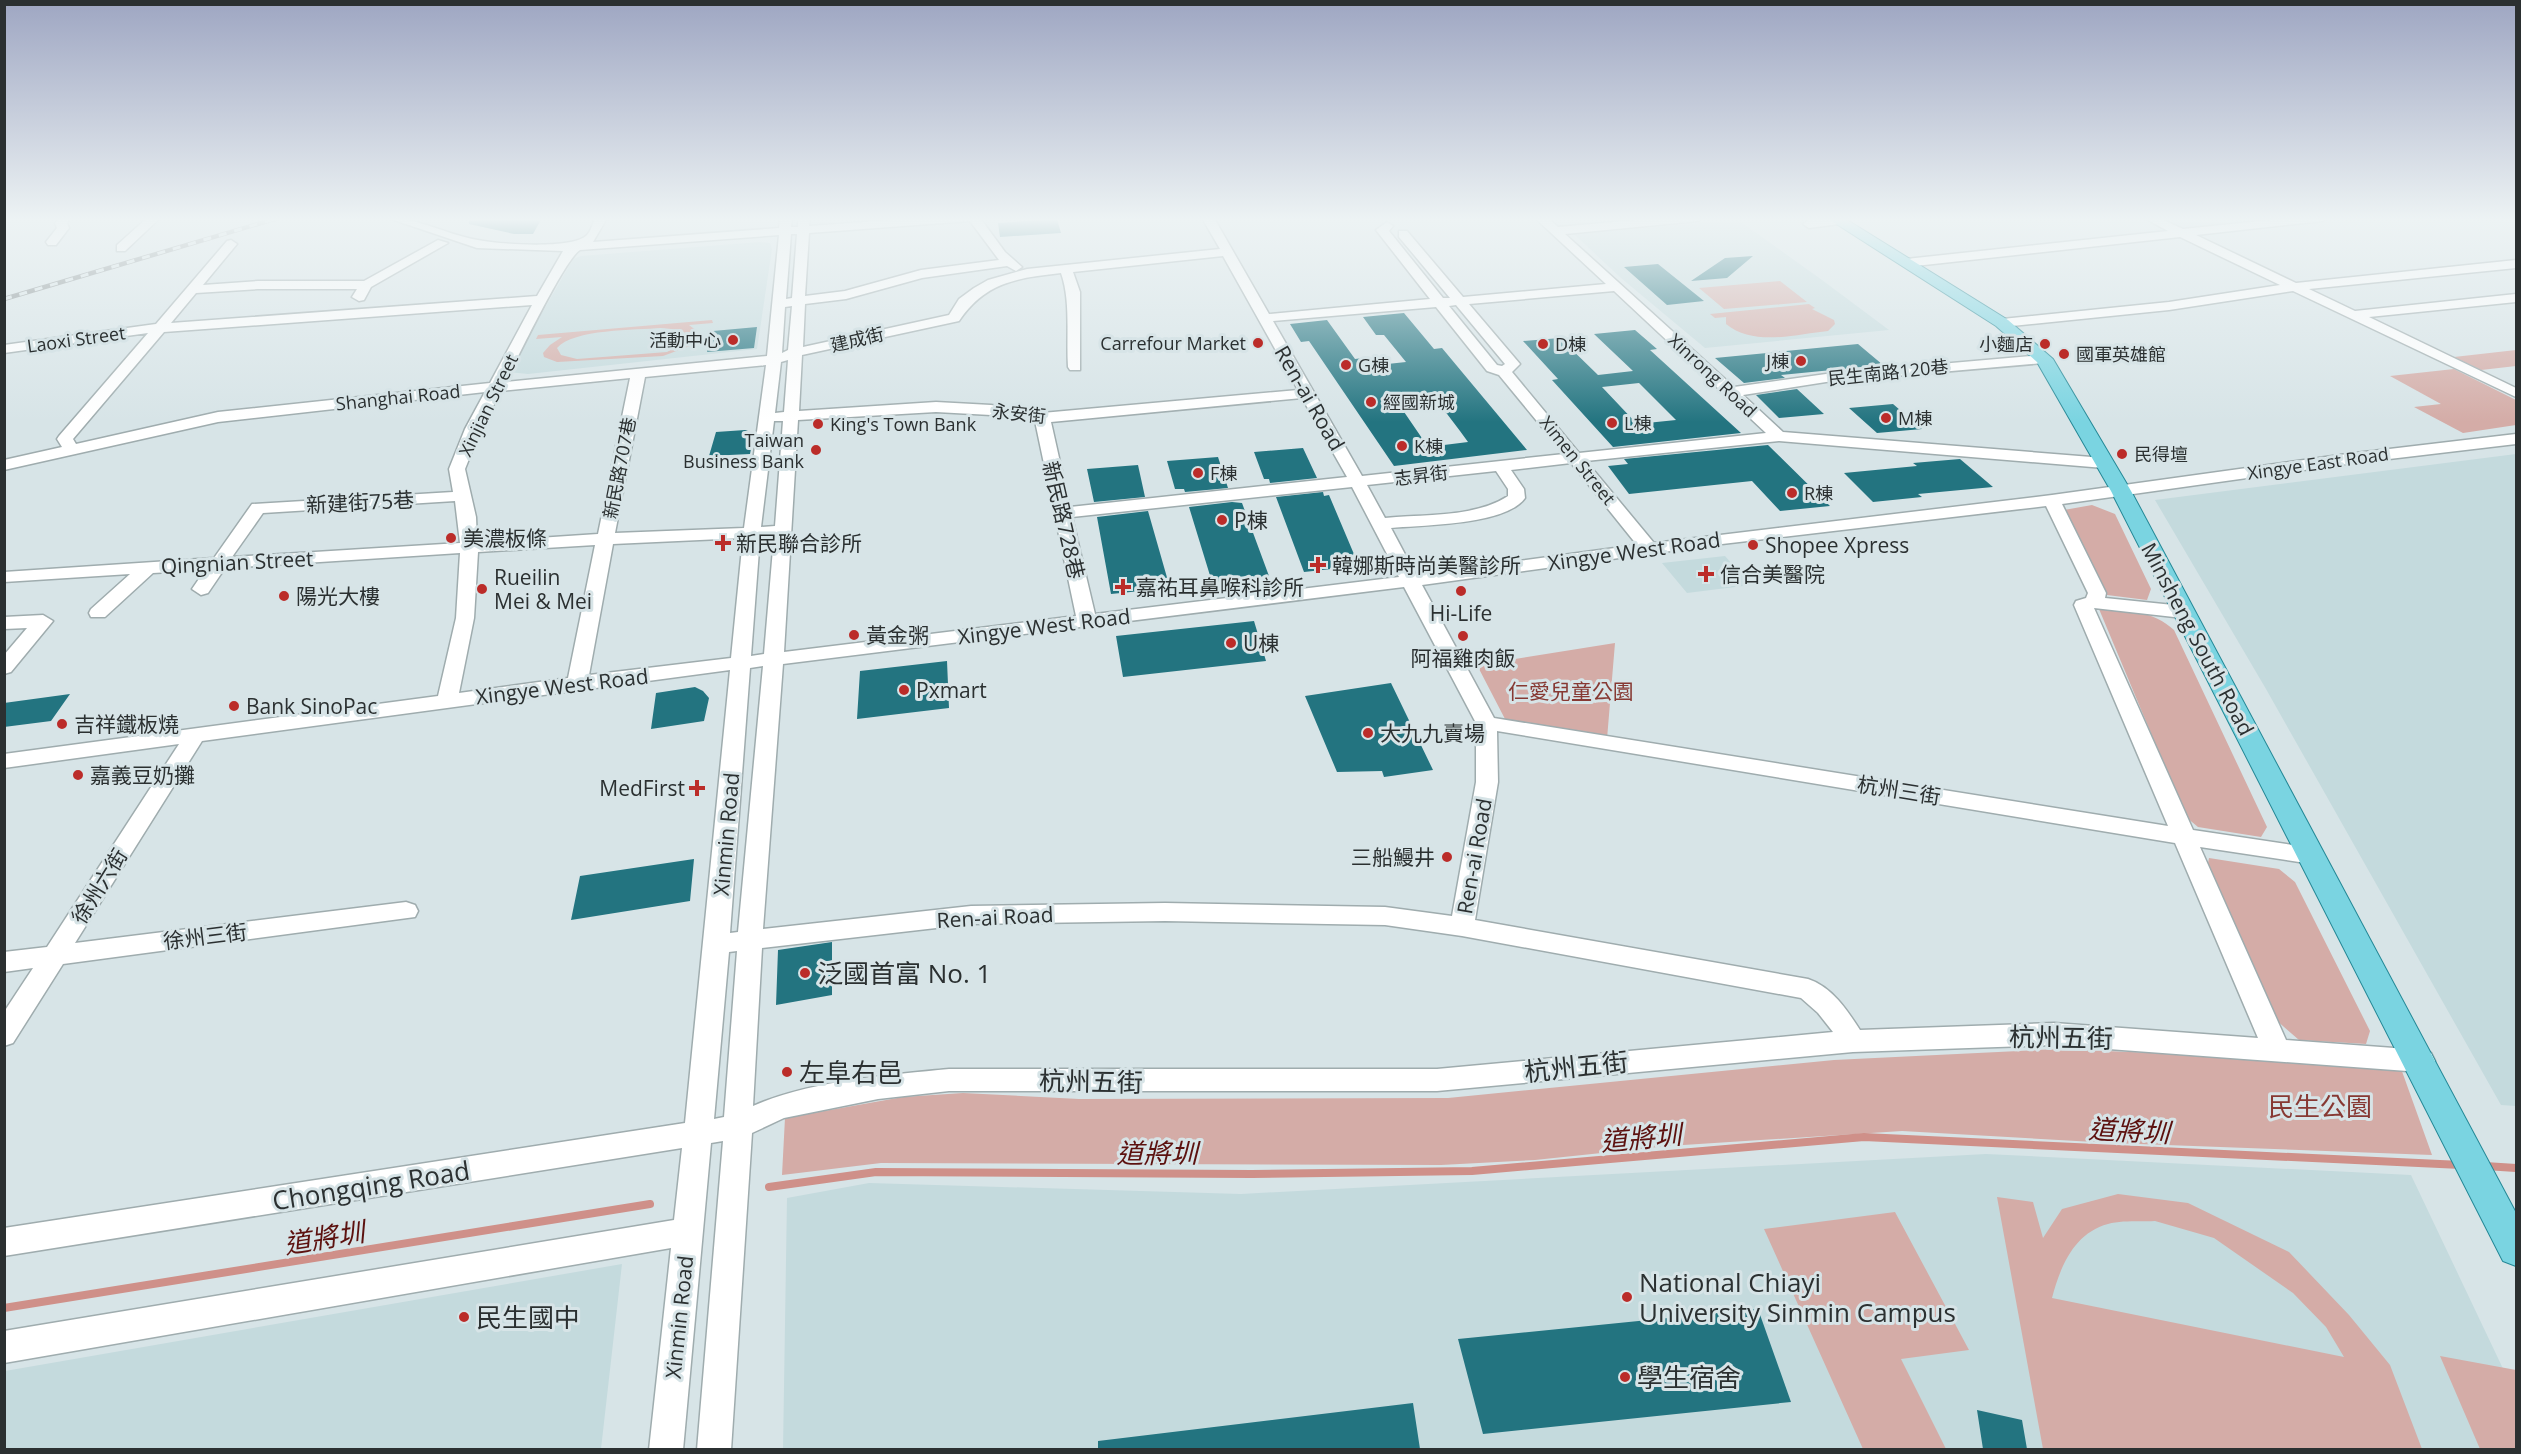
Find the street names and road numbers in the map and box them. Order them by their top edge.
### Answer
street label: Laoxi Street [25,320,127,358]
street label: 建成街 [828,321,886,357]
street label: Xinrong Road [1664,328,1762,422]
street label: Ren-ai Road [1269,340,1351,456]
street label: Xinjian Street [453,350,523,460]
street label: 民生南路120巷 [1827,354,1949,390]
street label: Shanghai Road [335,379,461,415]
street label: 永安街 [991,398,1047,428]
street label: Ximen Street [1535,411,1621,509]
street label: 新民路707巷 [597,415,641,521]
street label: Xingye East Road [2246,441,2390,485]
street label: 新民路728巷 [1037,458,1091,582]
street label: 志昇街 [1393,460,1449,490]
street label: 新建街75巷 [305,485,415,519]
street label: Xingye West Road [1546,525,1722,577]
street label: Minsheng South Road [2135,538,2261,740]
street label: Qingnian Street [160,544,314,580]
street label: Xingye West Road [956,602,1132,650]
street label: Xingye West Road [474,662,650,710]
street label: 杭州三街 [1855,770,1943,810]
street label: Xinmin Road [707,771,745,897]
street label: Ren-ai Road [1450,796,1498,916]
street label: 徐州六街 [65,843,133,929]
street label: Ren-ai Road [936,900,1054,934]
street label: 徐州三街 [162,917,248,955]
street label: 杭州五街 [2009,1018,2113,1056]
street label: 杭州五街 [1522,1043,1630,1089]
street label: 杭州五街 [1039,1062,1143,1100]
street label: Chongqing Road [270,1152,472,1218]
street label: Xinmin Road [659,1254,699,1380]

